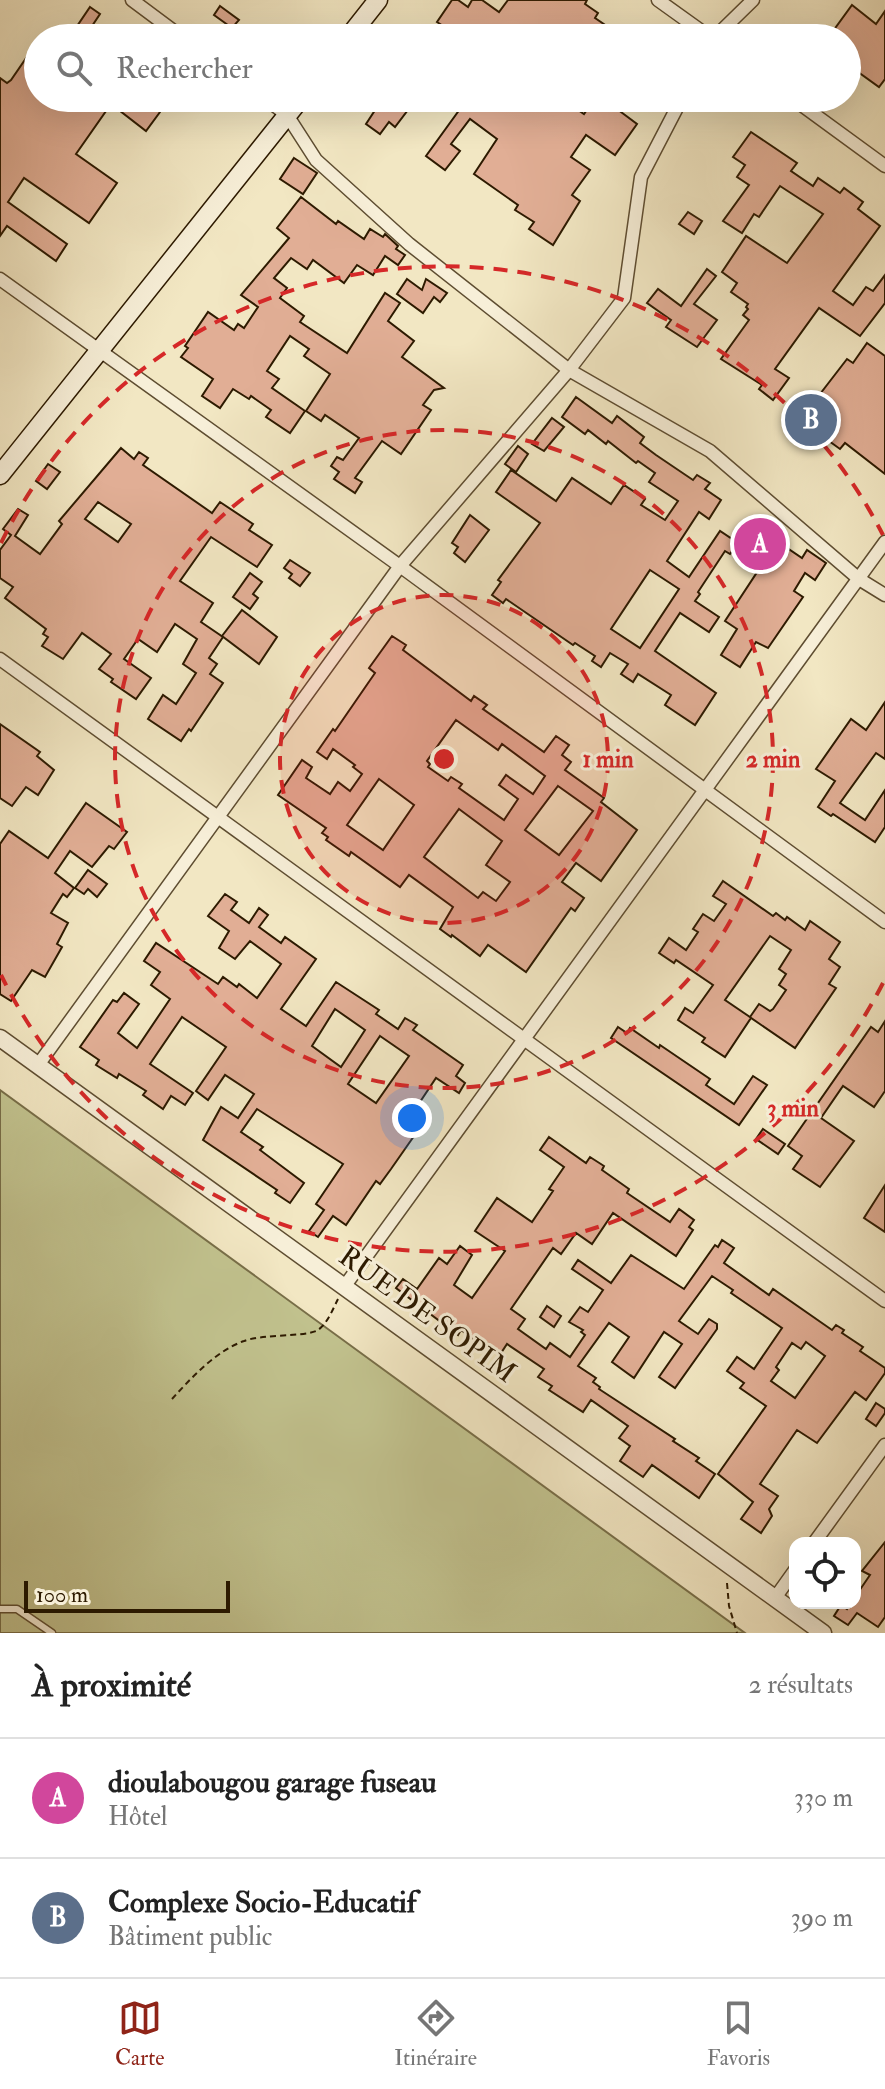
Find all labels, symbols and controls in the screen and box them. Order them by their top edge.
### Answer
search box [24,24,861,112]
icon: search [52,46,96,90]
text: Rechercher [116,50,253,87]
pin: B [785,390,837,450]
pin: A [734,514,786,574]
text: 1 min [583,744,634,775]
text: 2 min [746,744,801,775]
centre of rings [430,745,458,773]
text: 3 min [767,1093,819,1124]
your location [392,1098,432,1138]
street label: RUE DE SOPIM [332,1239,522,1391]
map controls [789,1537,861,1609]
button: locate [789,1537,861,1609]
scale bar [24,1577,230,1613]
text: 100 m [36,1581,88,1609]
text: À proximité [32,1664,191,1707]
text: 2 résultats [749,1669,853,1701]
text: dioulabougou garage fuseau [108,1764,437,1801]
text: A [50,1782,66,1814]
text: 330 m [794,1782,853,1814]
text: Hôtel [108,1801,167,1833]
text: Complexe Socio-Educatif [108,1884,417,1921]
text: B [49,1902,67,1934]
text: 390 m [791,1902,853,1934]
text: Bâtiment public [108,1921,272,1953]
tab: Carte [115,1996,165,2072]
tab: Itinéraire [394,1996,477,2072]
tab: Favoris [707,1996,770,2072]

